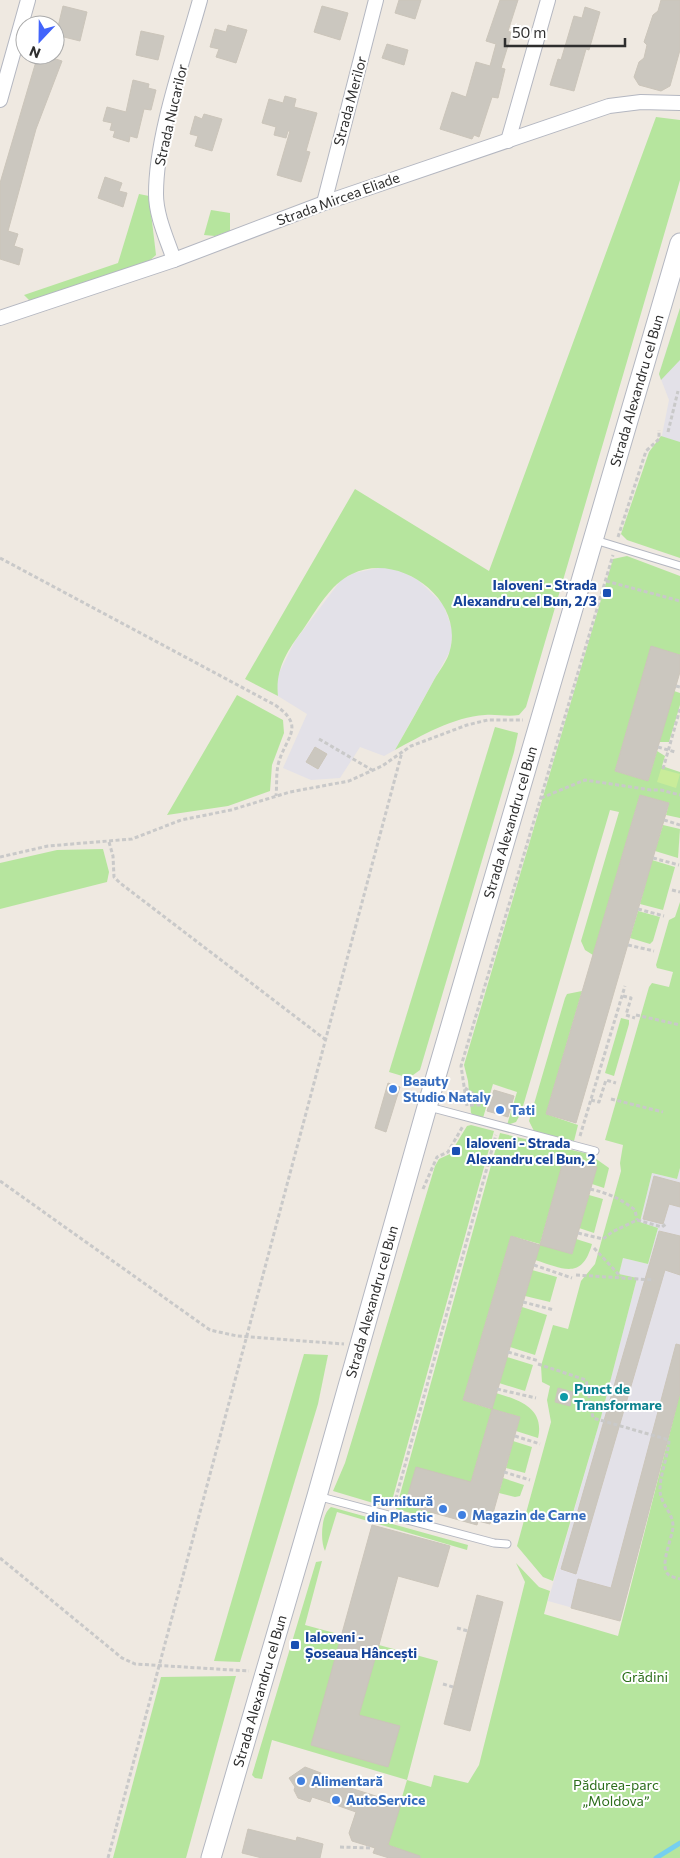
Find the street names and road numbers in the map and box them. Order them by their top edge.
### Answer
street label: Strada Merilor [329,54,370,148]
street label: Strada Nucarilor [151,62,191,167]
street label: Strada Mircea Eliade [274,168,402,229]
street label: Strada Alexandru cel Bun [606,312,667,469]
street label: Strada Alexandru cel Bun [480,744,540,900]
street label: Strada Alexandru cel Bun [342,1223,401,1380]
street label: Strada Alexandru cel Bun [229,1613,290,1769]

